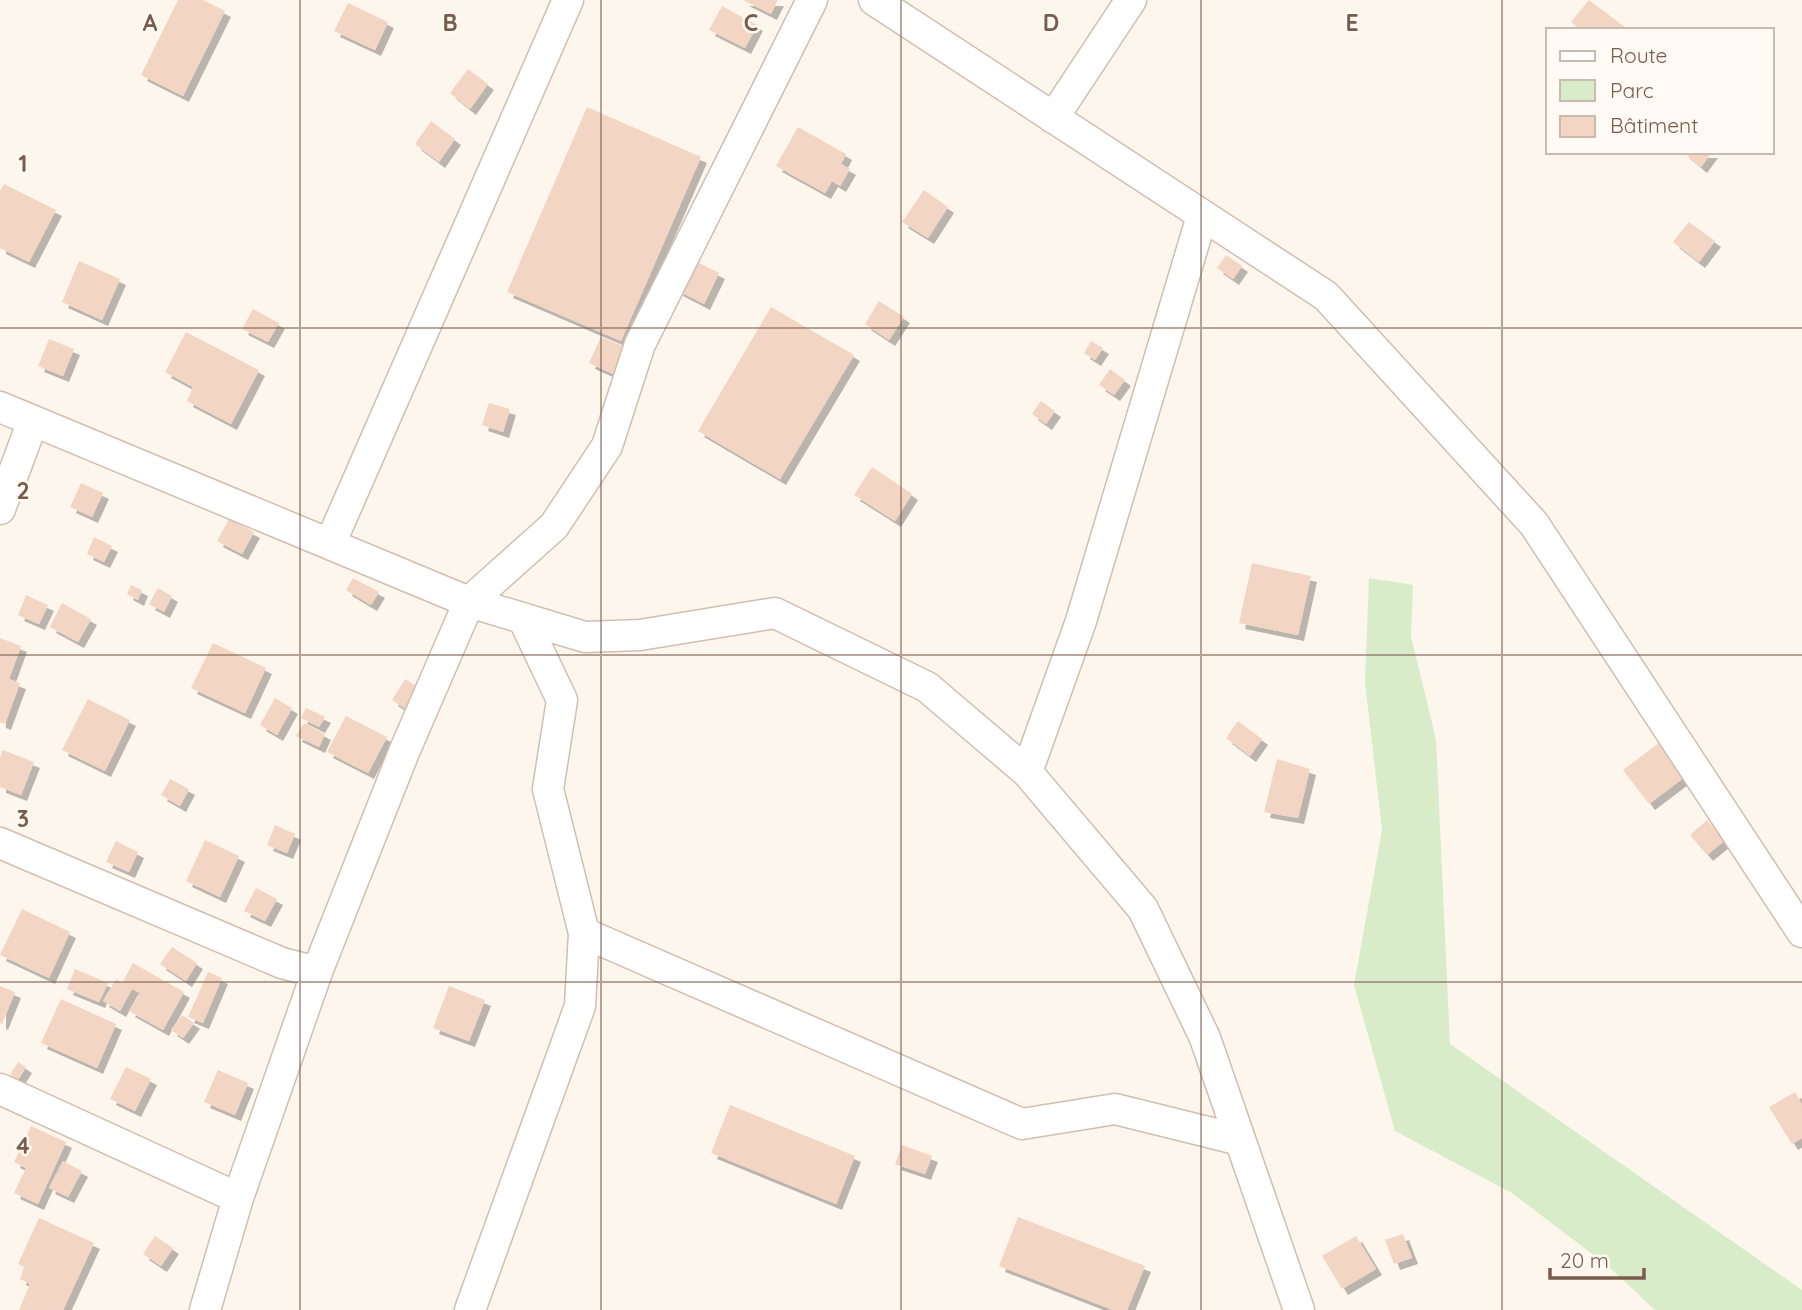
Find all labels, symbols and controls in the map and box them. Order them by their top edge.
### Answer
text: A [143,8,158,37]
text: B [442,8,458,37]
text: C [744,8,758,37]
text: D [1043,8,1059,37]
text: E [1345,8,1359,37]
legend [1546,28,1774,154]
text: Route [1610,42,1667,68]
text: Parc [1610,77,1654,103]
text: Bâtiment [1610,112,1698,138]
text: 1 [19,149,27,178]
text: 2 [16,476,30,505]
text: 3 [17,804,29,833]
text: 4 [16,1131,30,1160]
scale bar [1550,1236,1644,1280]
text: 20 m [1560,1247,1609,1273]

